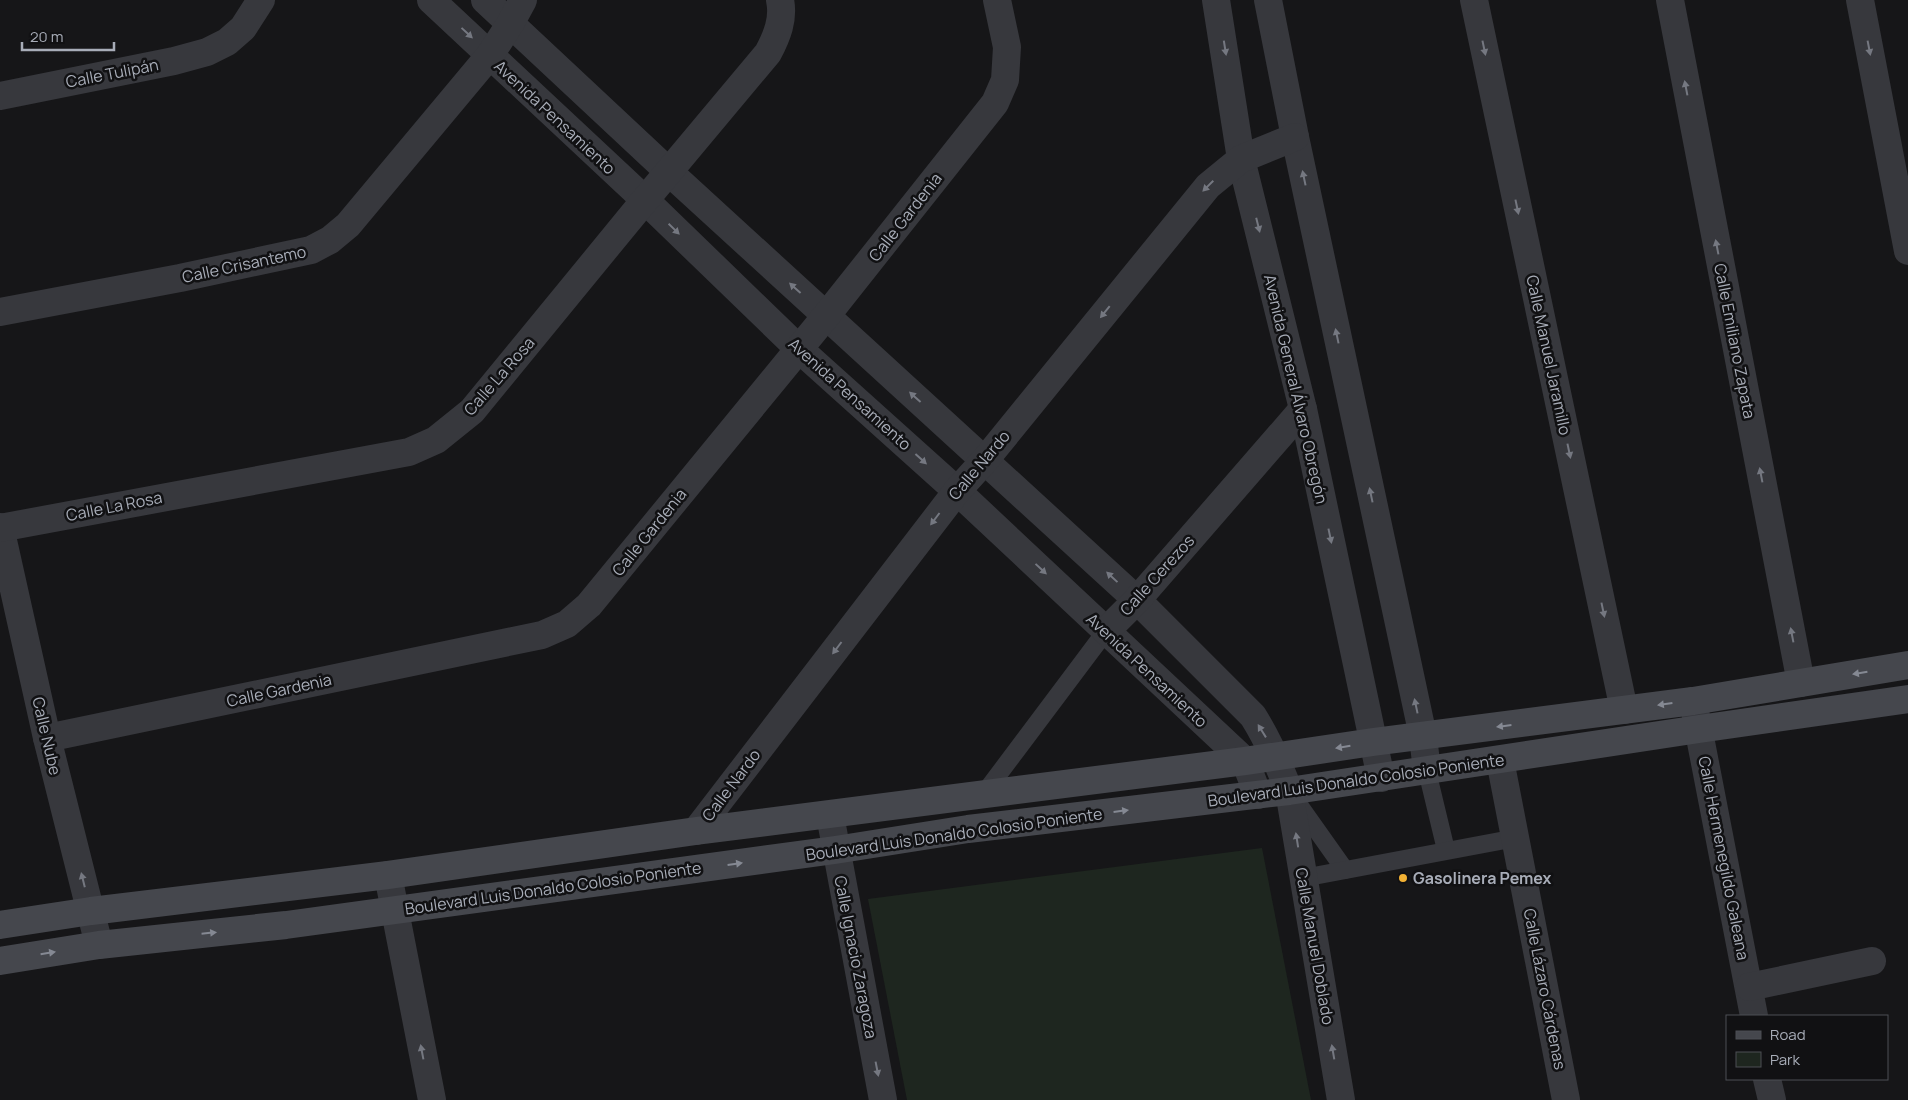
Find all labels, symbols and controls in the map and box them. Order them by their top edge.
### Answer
scale bar [22,20,115,52]
text: 20 m [30,26,63,47]
one-way arrow [460,27,472,39]
one-way arrow [1221,40,1229,56]
one-way arrow [1480,40,1488,55]
one-way arrow [1866,40,1874,56]
street label: Calle Tulipán [64,53,160,93]
street label: Avenida Pensamiento [490,55,620,179]
one-way arrow [1682,79,1690,95]
street label: Calle Gardenia [863,168,947,266]
one-way arrow [1299,169,1307,185]
one-way arrow [1202,180,1214,192]
one-way arrow [1514,199,1522,215]
one-way arrow [1254,217,1262,232]
one-way arrow [668,223,680,235]
street label: Calle Crisantemo [180,240,308,288]
one-way arrow [1713,240,1721,255]
street label: Calle Emiliano Zapata [1709,262,1761,420]
street label: Avenida General Álvaro Obregón [1259,272,1333,506]
street label: Calle Manuel Jaramillo [1521,273,1577,437]
one-way arrow [788,282,801,293]
one-way arrow [1099,305,1110,318]
one-way arrow [1333,328,1341,344]
street label: Calle La Rosa [459,332,539,420]
street label: Avenida Pensamiento [784,333,916,455]
one-way arrow [910,391,922,403]
street label: Calle Nardo [943,425,1015,505]
one-way arrow [1565,444,1573,459]
one-way arrow [915,453,927,465]
one-way arrow [1757,468,1765,483]
street label: Calle Gardenia [607,484,691,580]
street label: Calle La Rosa [64,486,164,526]
one-way arrow [1367,488,1375,503]
one-way arrow [930,512,941,525]
one-way arrow [1326,529,1334,544]
street label: Calle Cerezos [1115,530,1199,620]
one-way arrow [1034,563,1046,575]
one-way arrow [1107,571,1119,583]
one-way arrow [1599,603,1607,618]
street label: Avenida Pensamiento [1082,608,1212,732]
one-way arrow [1787,627,1795,643]
one-way arrow [831,641,842,654]
street label: Calle Gardenia [224,668,334,712]
one-way arrow [1852,670,1868,678]
street label: Calle Nube [27,695,67,777]
one-way arrow [1412,698,1420,713]
one-way arrow [1657,701,1673,709]
one-way arrow [1495,722,1511,730]
one-way arrow [1257,725,1267,738]
one-way arrow [1334,743,1350,751]
street label: Calle Nardo [697,745,765,825]
street label: Boulevard Luis Donaldo Colosio Poniente [1206,748,1506,812]
street label: Calle Hermenegildo Galeana [1693,754,1755,962]
street label: Boulevard Luis Donaldo Colosio Poniente [804,802,1104,866]
one-way arrow [1113,807,1129,815]
one-way arrow [1293,832,1301,848]
street label: Boulevard Luis Donaldo Colosio Poniente [403,856,703,920]
one-way arrow [727,859,743,867]
street label: Calle Manuel Doblado [1290,866,1340,1026]
place label: Gasolinera Pemex [1413,867,1552,889]
marker: Gasolinera Pemex [1397,872,1409,884]
one-way arrow [79,873,87,888]
street label: Calle Ignacio Zaragoza [829,874,883,1040]
street label: Calle Lázaro Cárdenas [1519,906,1571,1072]
one-way arrow [202,929,218,937]
one-way arrow [40,949,56,957]
legend [1726,1015,1888,1080]
text: Road [1770,1024,1806,1045]
one-way arrow [418,1044,426,1060]
one-way arrow [1329,1044,1337,1060]
text: Park [1770,1049,1800,1070]
one-way arrow [873,1061,881,1077]

